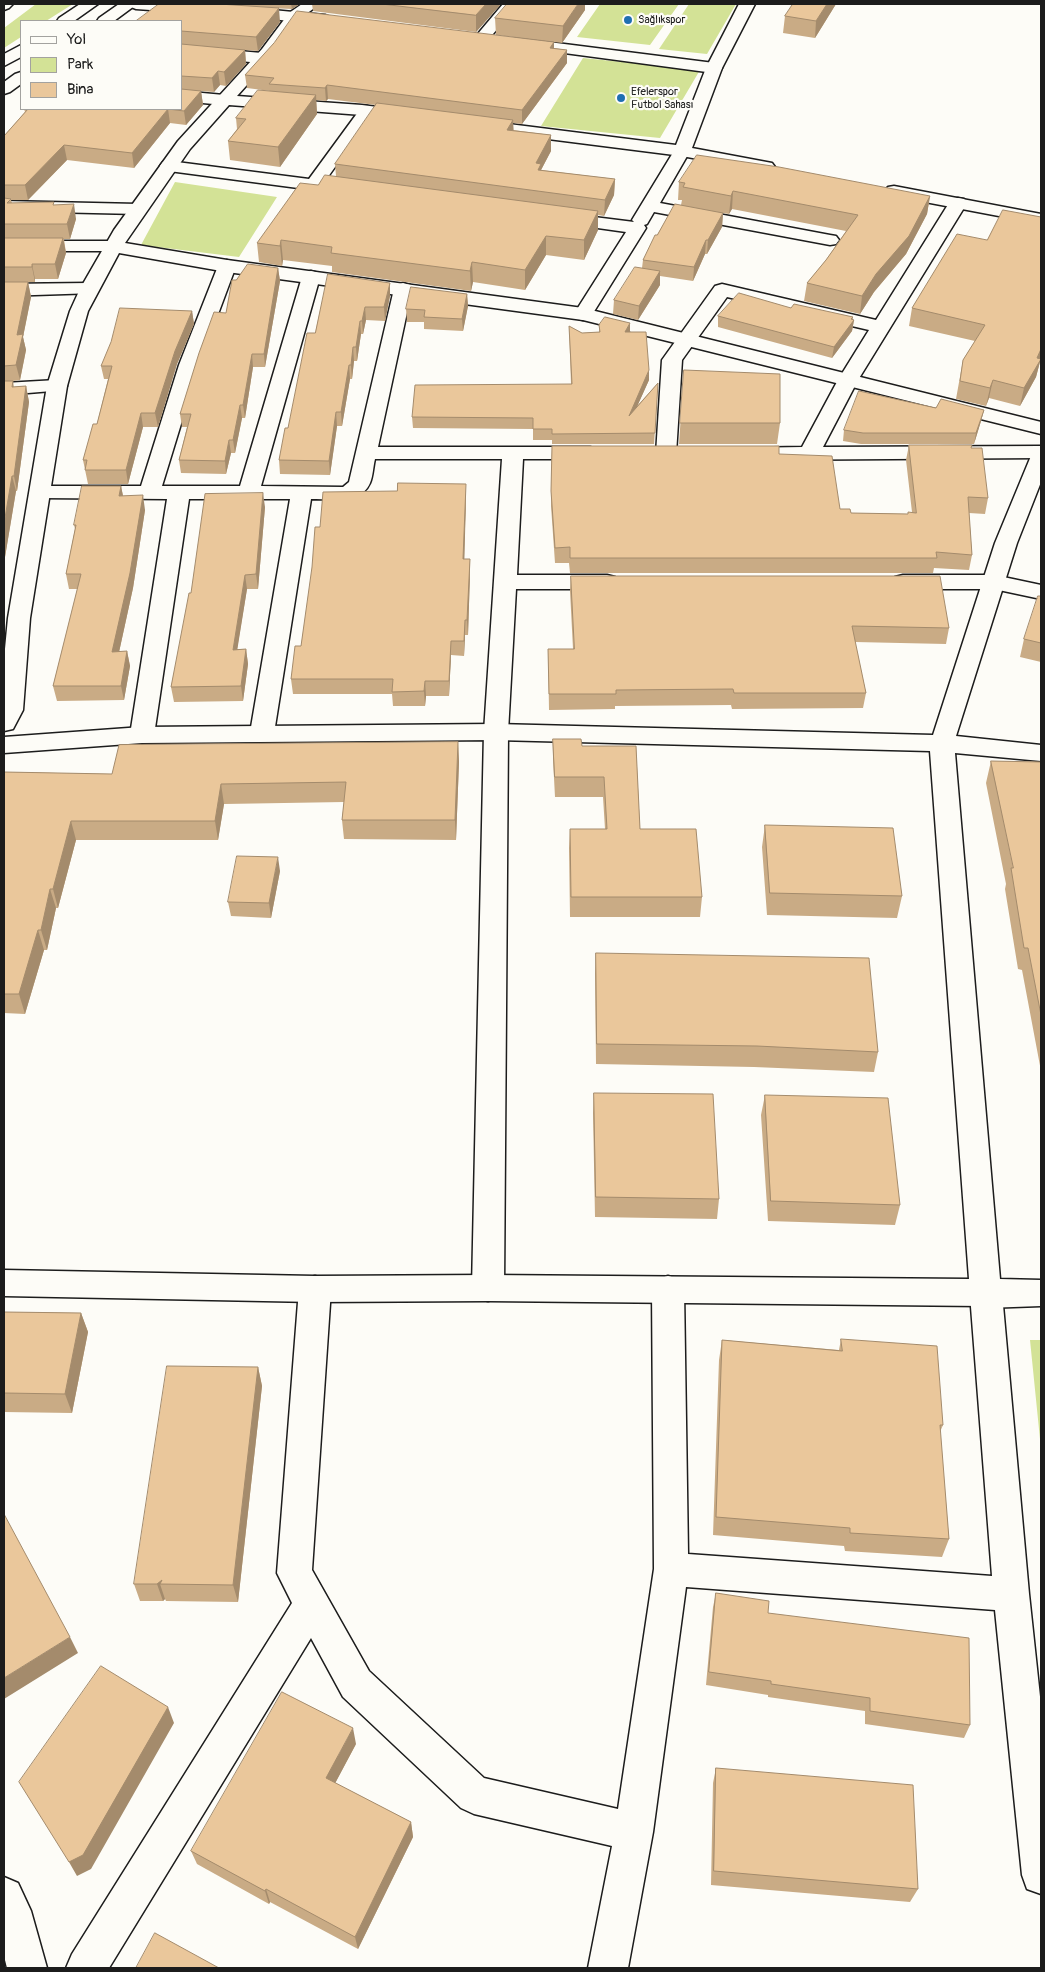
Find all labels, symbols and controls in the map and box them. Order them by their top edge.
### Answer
place label: Sağlıkspor [638,13,685,27]
marker: Sağlıkspor [622,14,634,26]
legend [20,20,182,110]
text: Yol [67,30,86,49]
text: Park [67,55,93,74]
text: Bina [67,80,93,99]
place label: Efelerspor Futbol Sahası [631,85,694,111]
marker: Efelerspor Futbol Sahası [615,92,627,104]

